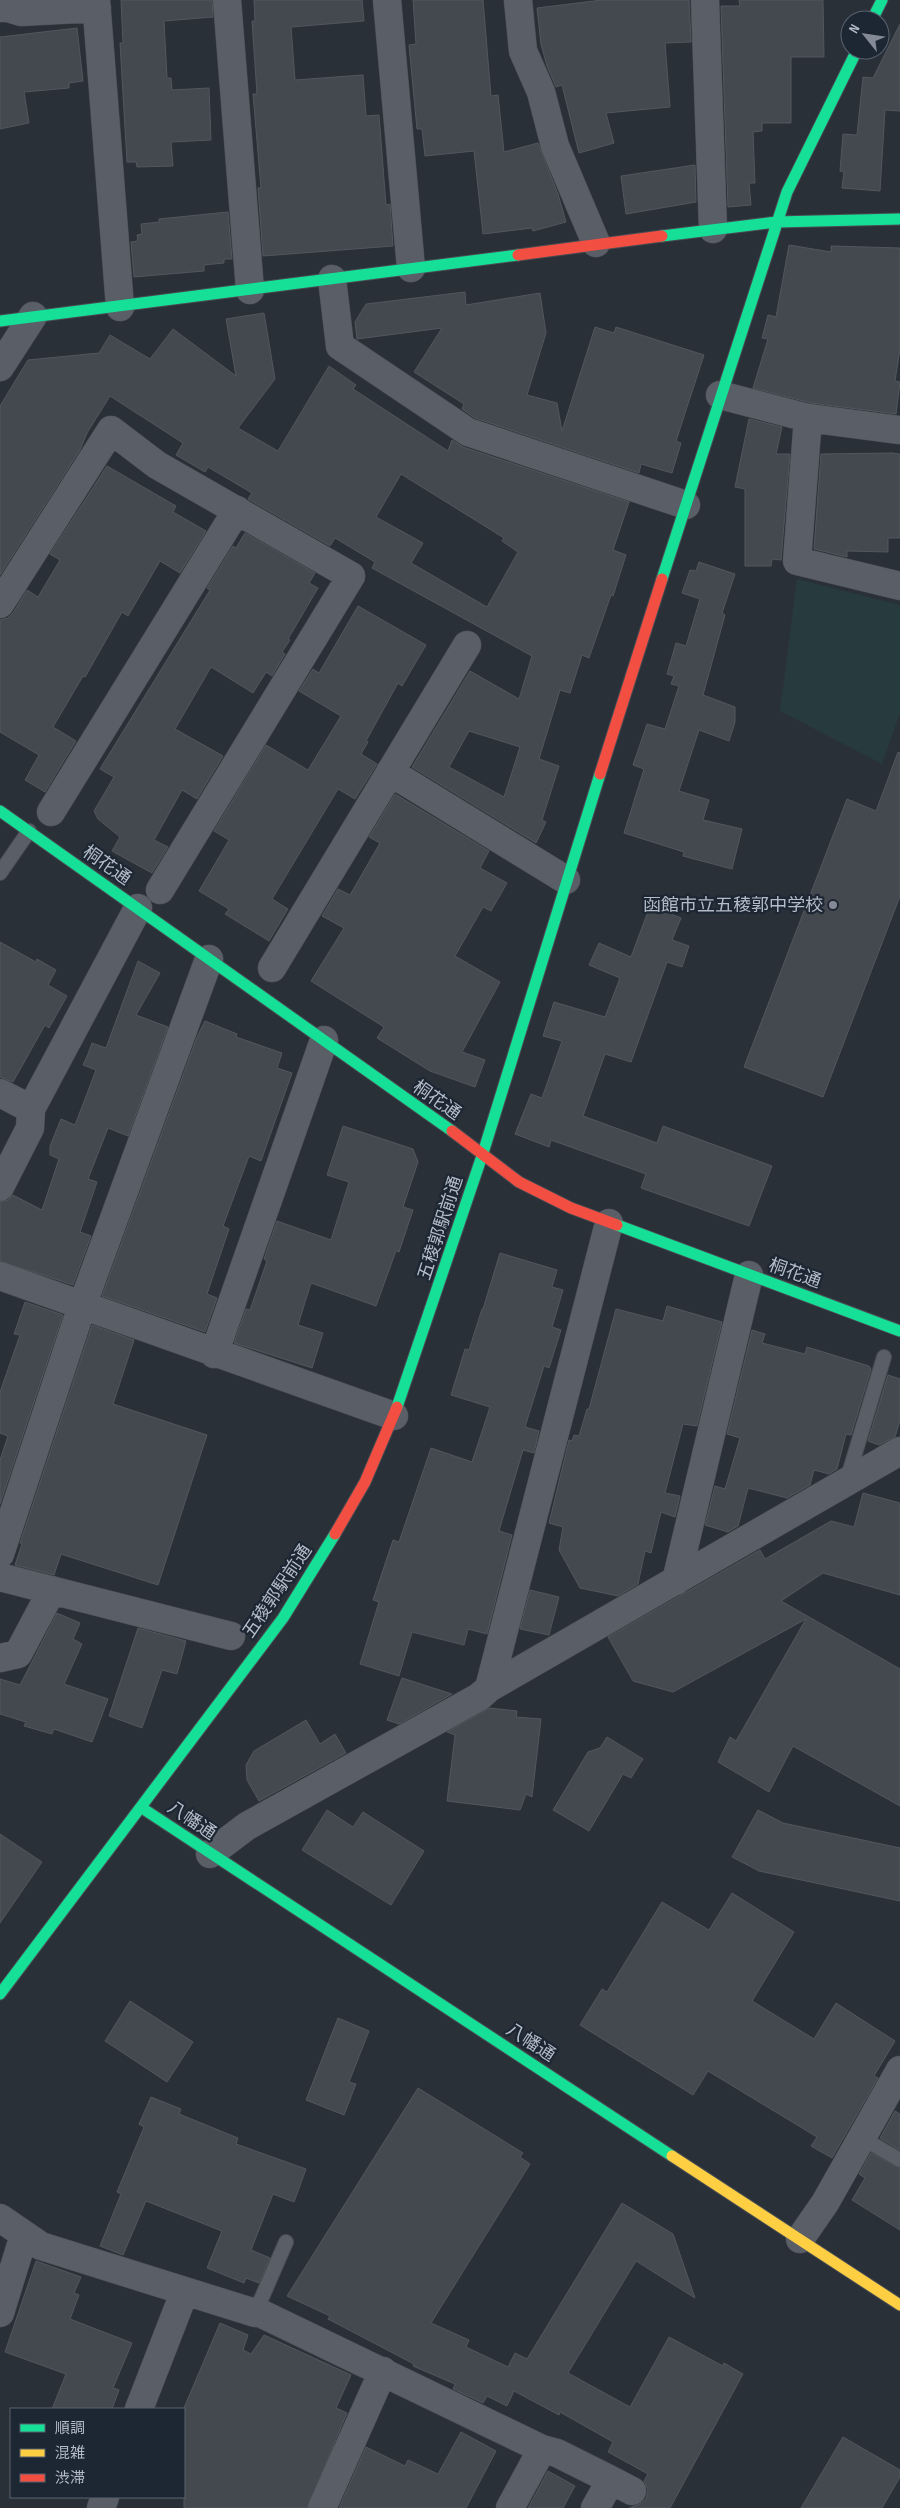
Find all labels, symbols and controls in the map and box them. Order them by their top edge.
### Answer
north arrow [840,10,890,60]
text: N [845,21,863,36]
street label: 桐花通 [79,841,135,889]
place label: 函館市立五稜郭中学校 [643,895,823,916]
marker: 函館市立五稜郭中学校 [827,899,839,911]
street label: 桐花通 [409,1076,465,1124]
street label: 五稜郭駅前通 [414,1174,467,1283]
street label: 桐花通 [766,1254,824,1293]
street label: 五稜郭駅前通 [239,1541,316,1642]
street label: 八幡通 [163,1797,220,1844]
street label: 八幡通 [502,2019,559,2066]
legend [10,2408,185,2498]
text: 順調 [55,2419,85,2438]
text: 混雑 [55,2444,85,2463]
text: 渋滞 [55,2469,85,2488]

